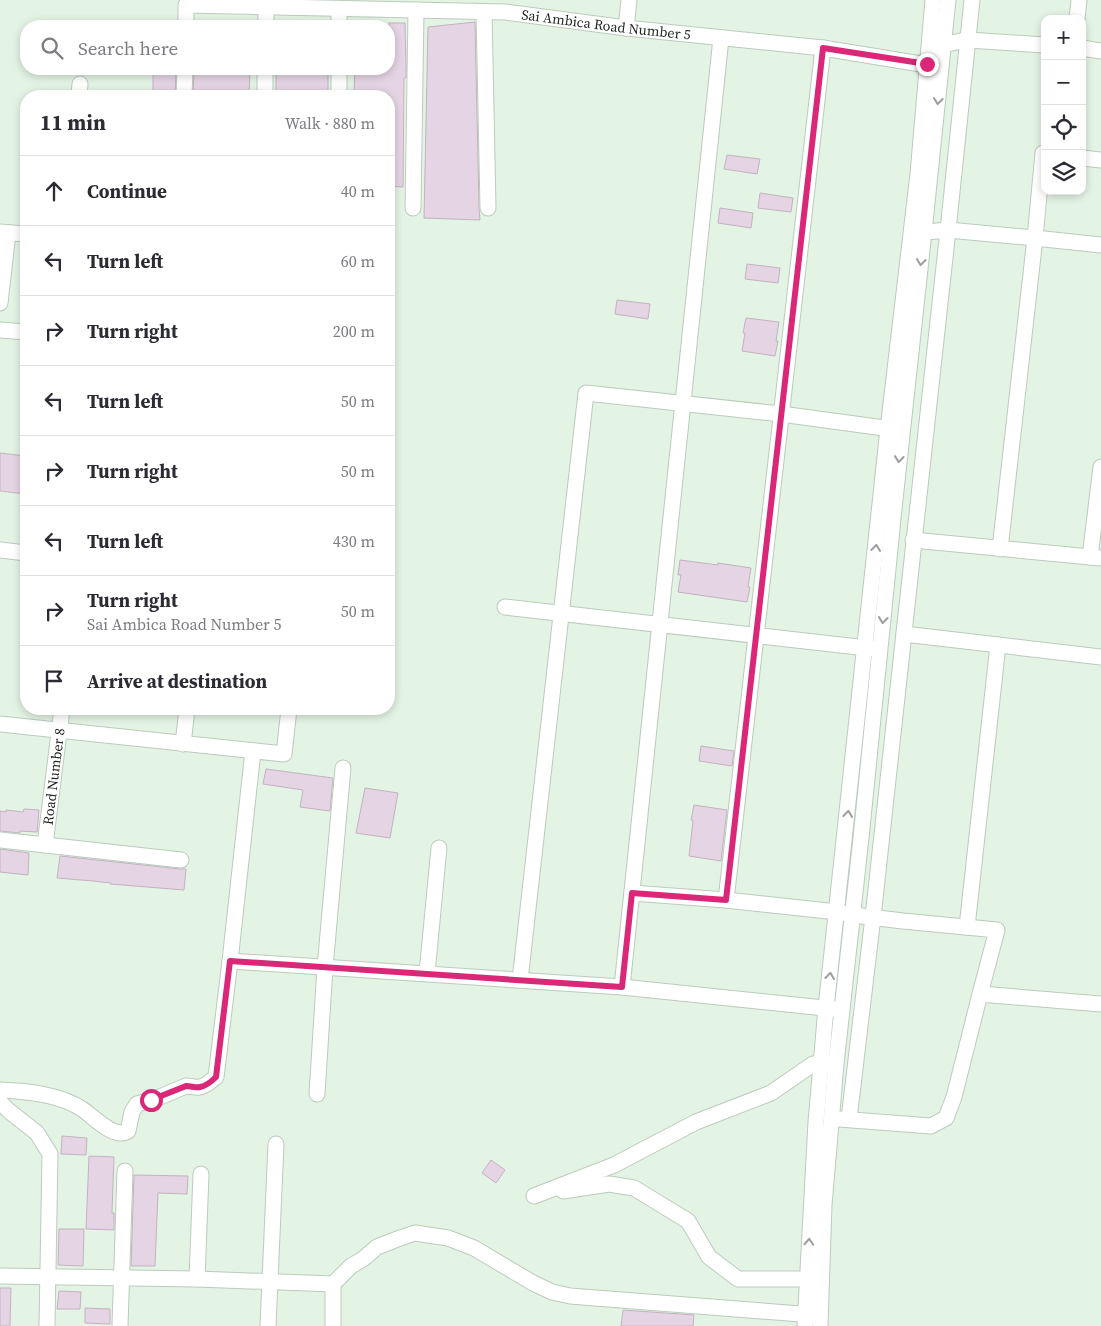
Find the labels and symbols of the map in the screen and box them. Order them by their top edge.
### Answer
street label: Sai Ambica Road Number 5 [520,4,692,45]
route end [916,53,939,76]
one-way arrow [933,97,944,105]
one-way arrow [916,259,927,267]
one-way arrow [894,455,905,463]
one-way arrow [870,544,881,552]
one-way arrow [878,617,889,625]
street label: Road Number 8 [38,727,70,826]
one-way arrow [842,810,853,818]
one-way arrow [824,971,835,979]
route start [140,1089,163,1112]
one-way arrow [804,1238,815,1246]

